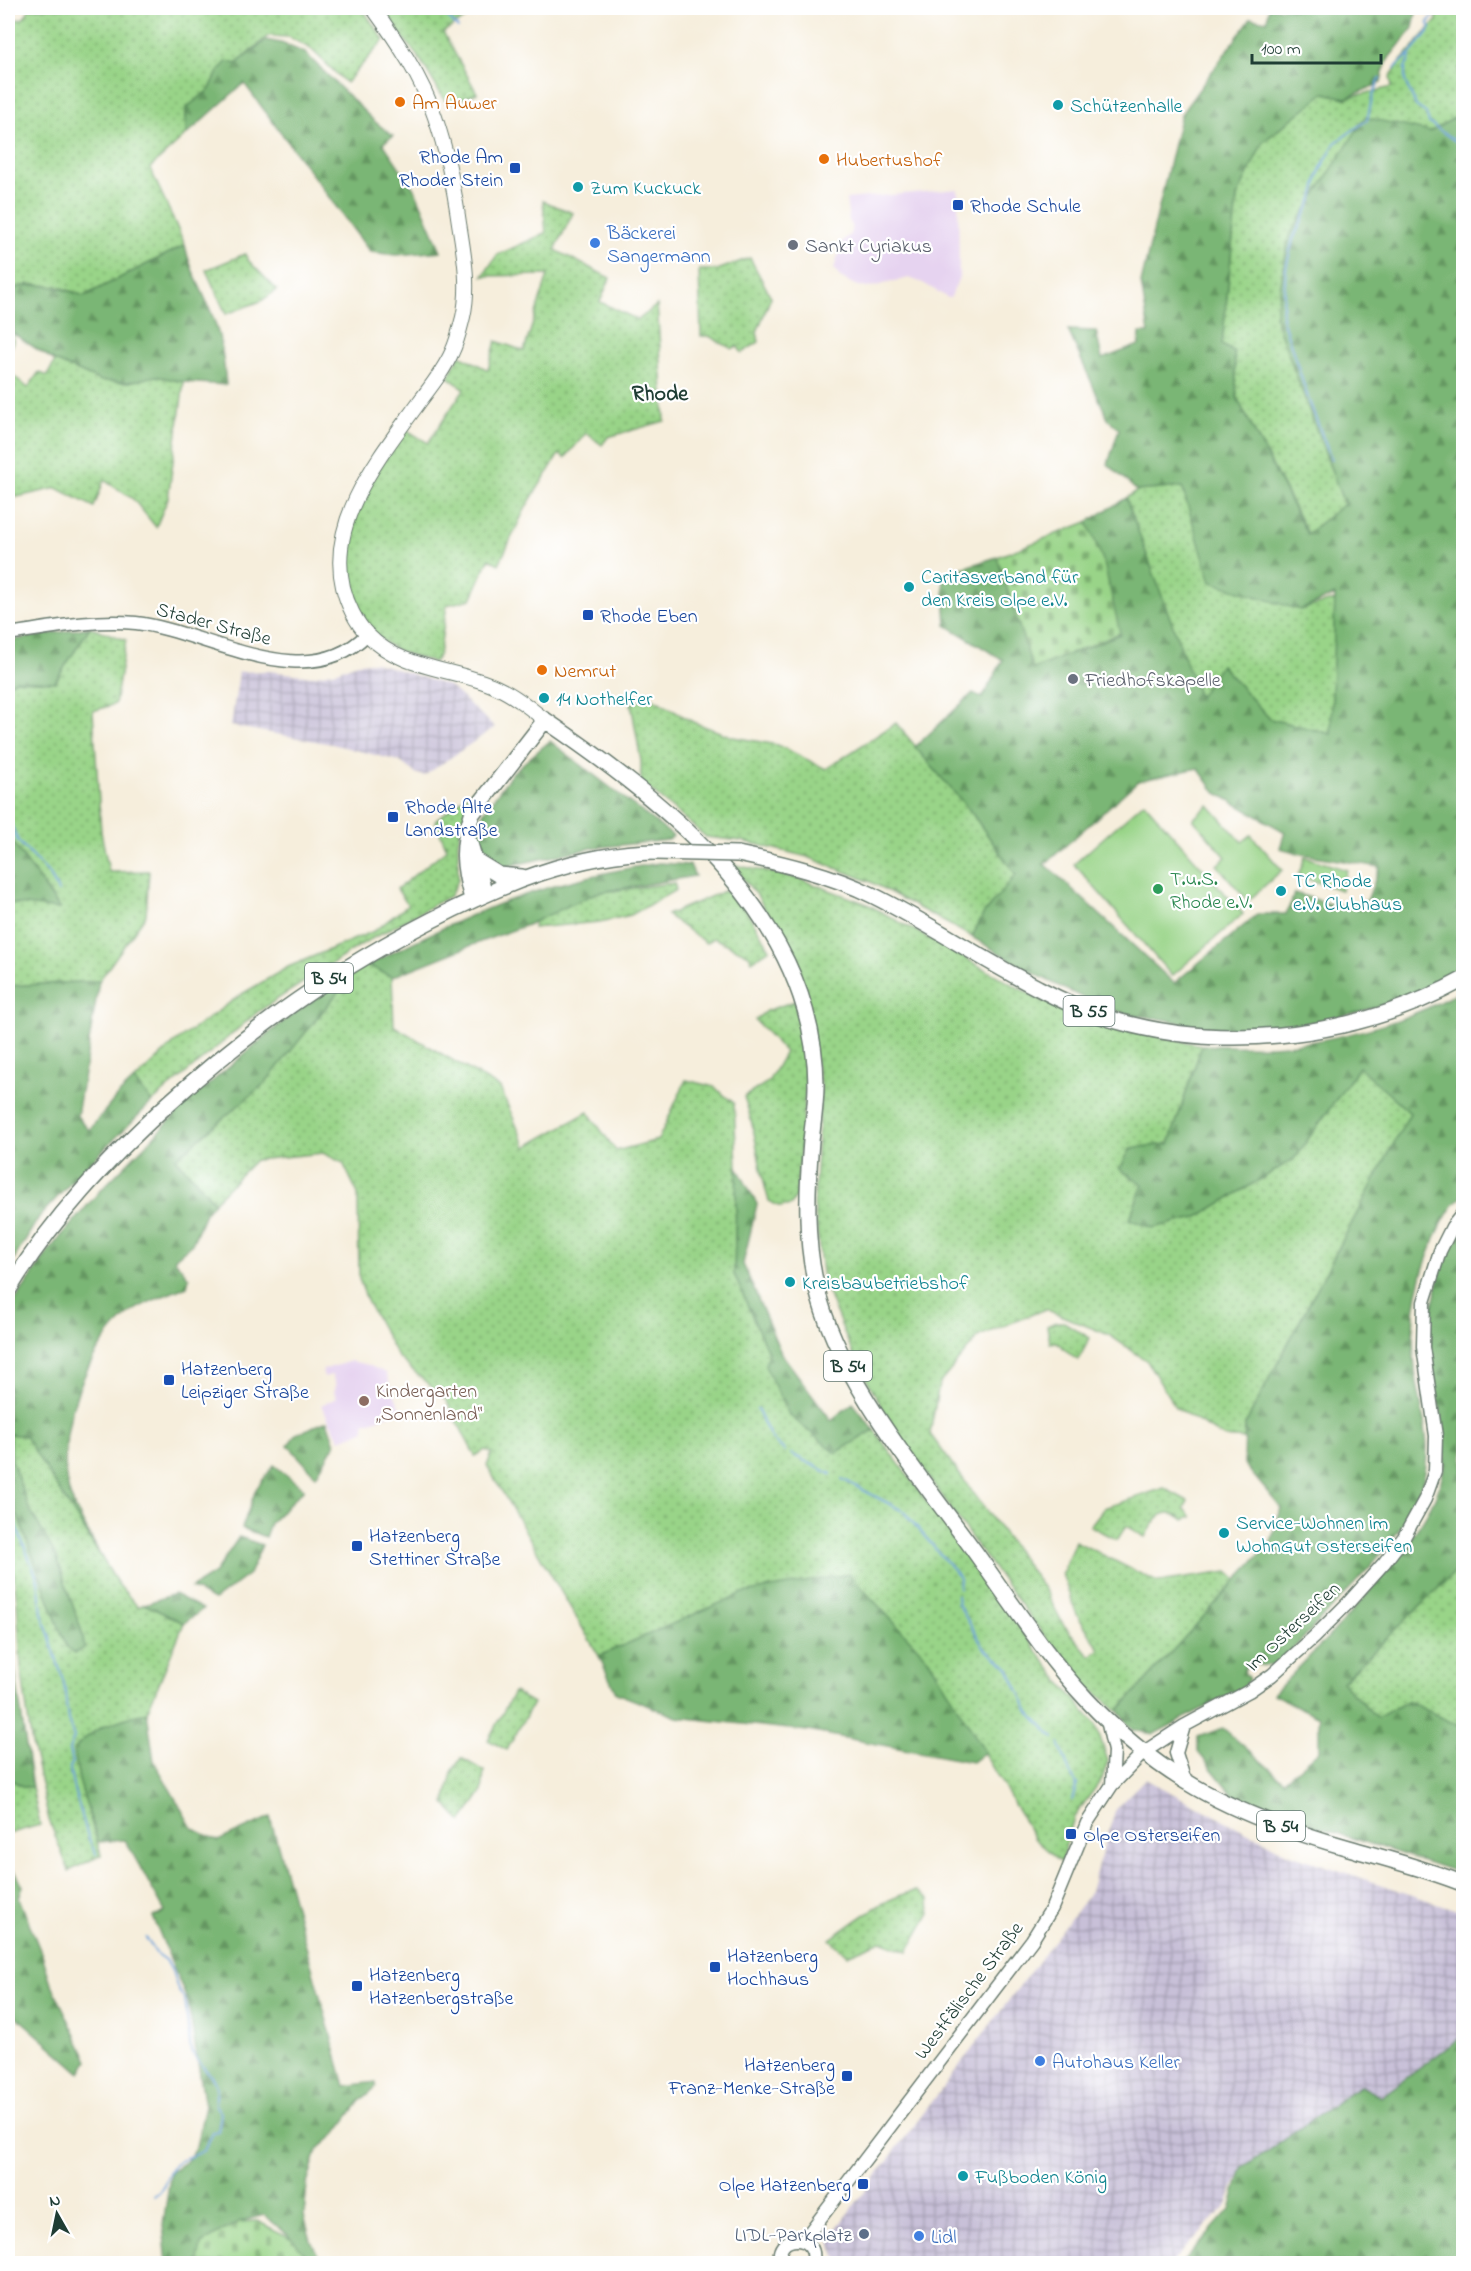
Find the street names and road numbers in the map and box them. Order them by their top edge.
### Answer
street label: Stader Straße [153,596,274,655]
road number: B 54 [305,963,353,993]
road number: B 55 [1064,996,1114,1026]
road number: B 54 [824,1351,872,1381]
street label: Im Osterseifen [1239,1576,1348,1680]
road number: B 54 [1257,1811,1305,1841]
street label: Westfälische Straße [908,1916,1032,2067]

